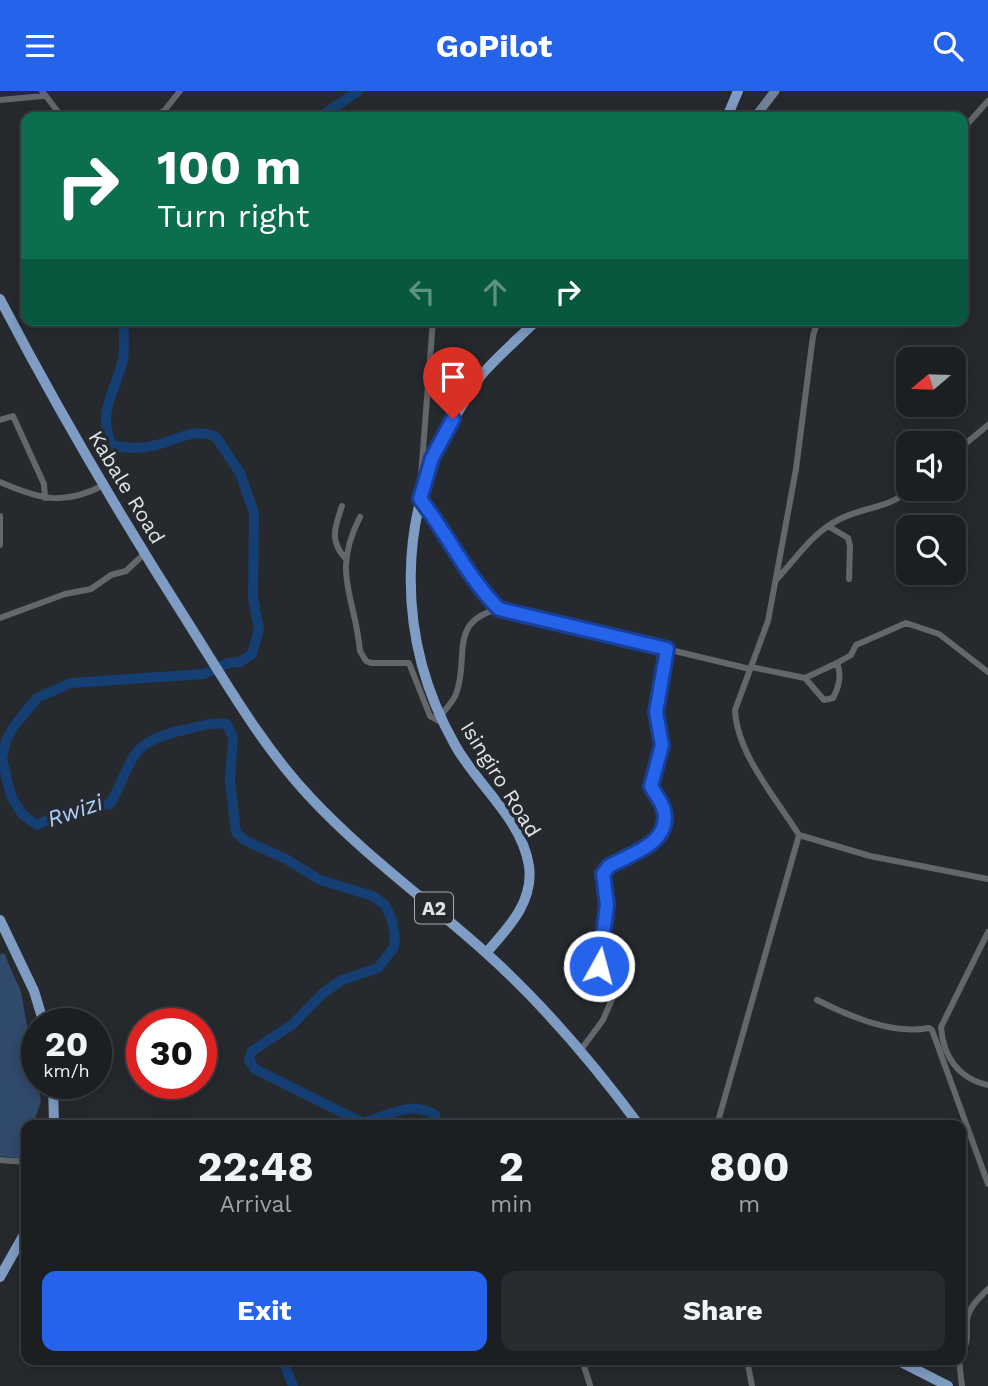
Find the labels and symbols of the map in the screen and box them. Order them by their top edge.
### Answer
pin [423,347,483,419]
north arrow [896,347,966,417]
street label: Kabale Road [83,426,171,548]
street label: Isingiro Road [456,717,546,841]
water label: Rwizi [44,789,107,833]
road number: A2 [415,893,453,923]
position arrow [562,929,636,1003]
speed limit sign: 30 [126,1008,217,1099]

